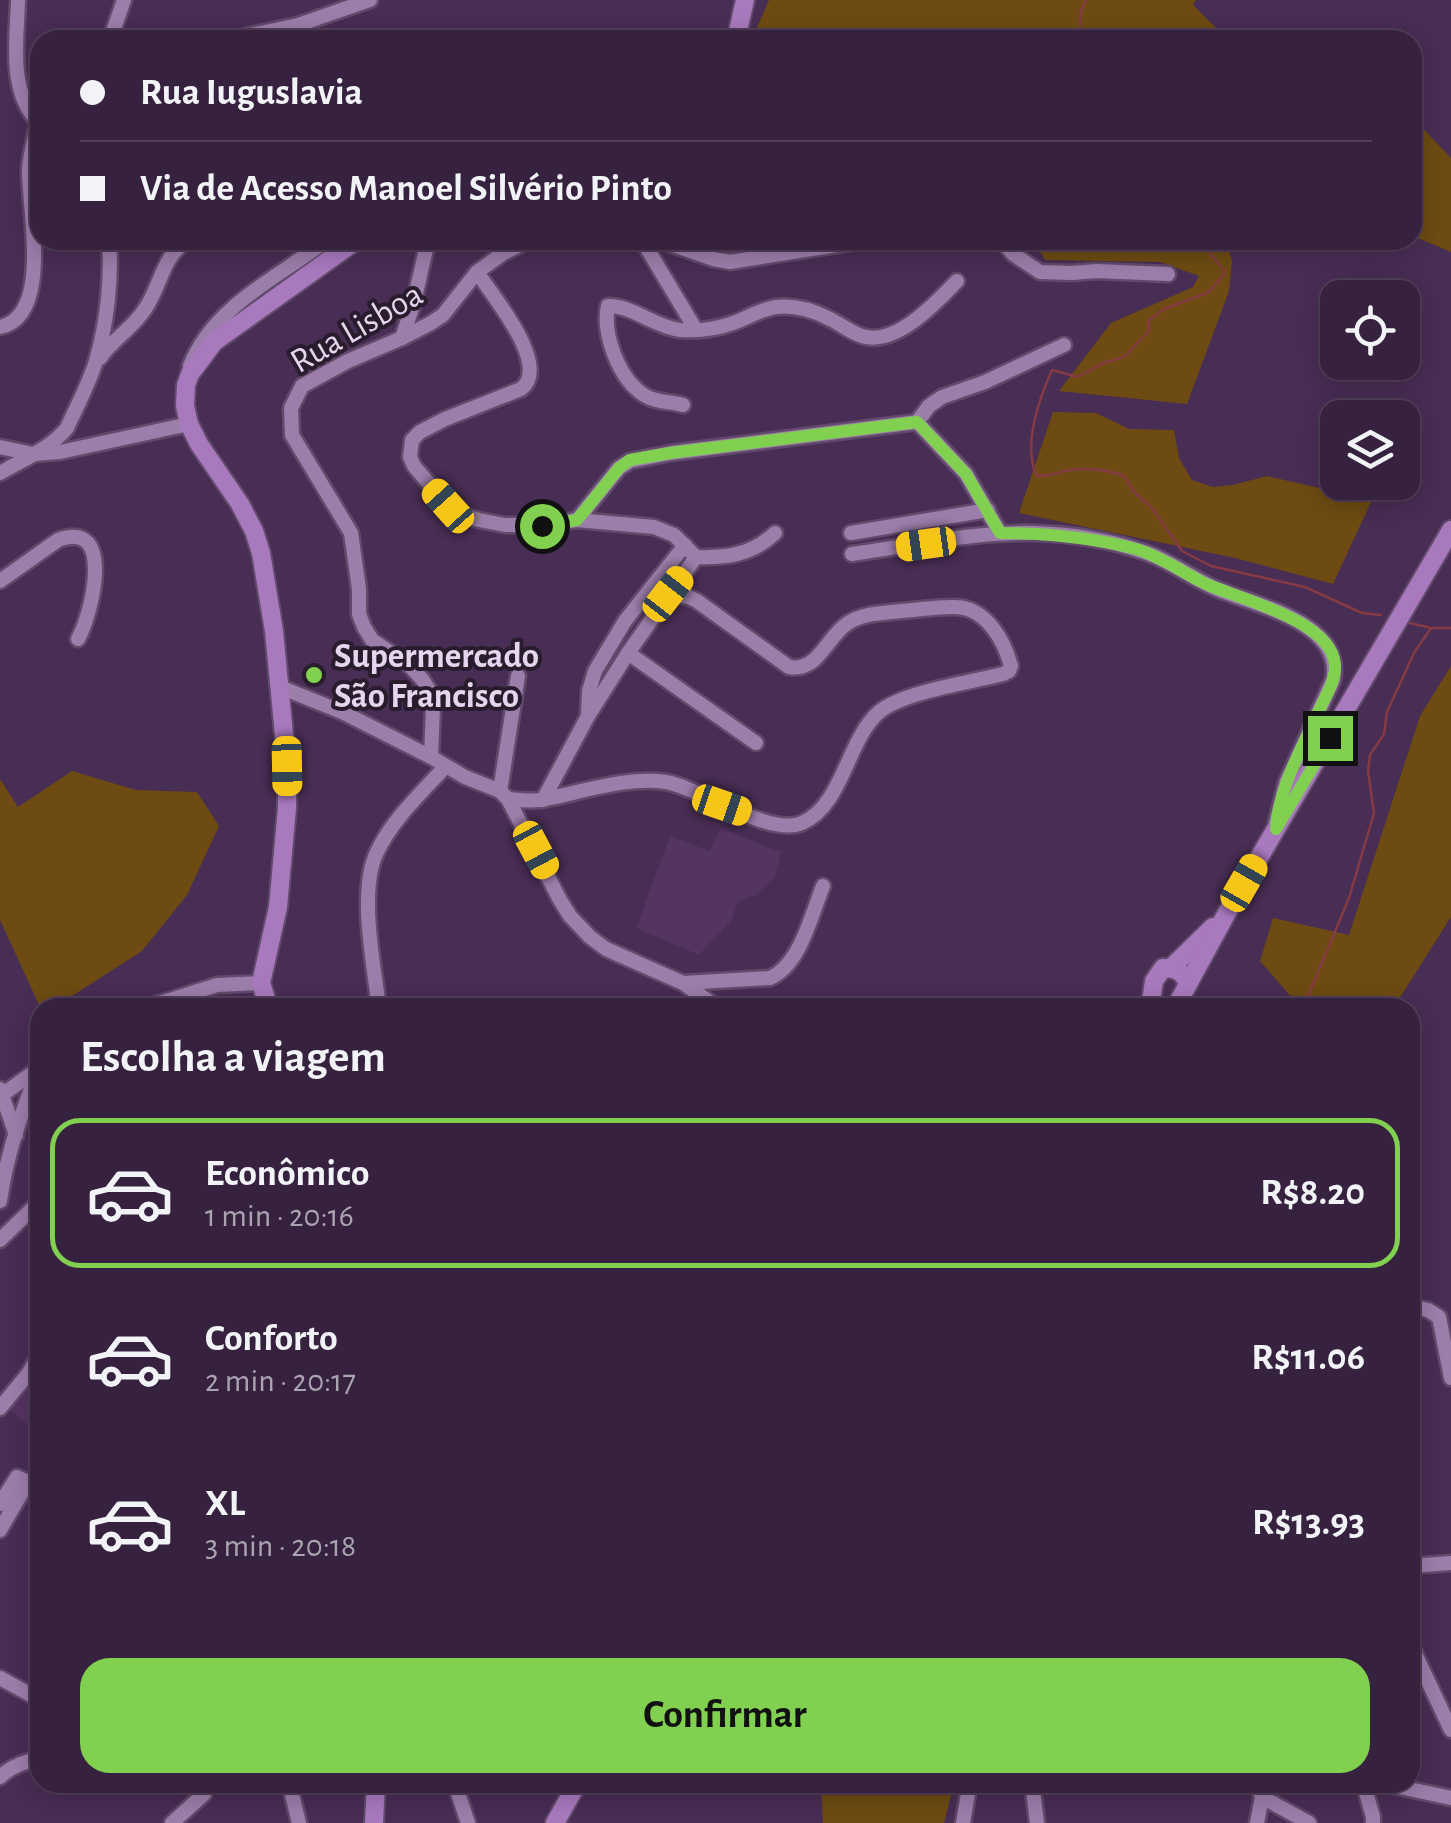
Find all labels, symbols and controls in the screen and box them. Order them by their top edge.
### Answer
text: Rua Iuguslavia [140,74,363,112]
text: Via de Acesso Manoel Silvério Pinto [140,170,672,208]
street label: Rua Lisboa [285,277,429,380]
map controls [1320,280,1420,500]
button: locate [1320,280,1420,380]
button: layers [1320,400,1420,500]
car [417,474,479,538]
route start [520,504,565,549]
car [894,525,958,563]
car [638,561,698,627]
place label: Supermercado São Francisco [334,639,539,714]
marker: Supermercado São Francisco [303,664,325,686]
route end [1308,716,1353,761]
car [271,736,303,796]
car [689,781,755,829]
car [509,816,563,884]
car [1216,850,1272,916]
text: Escolha a viagem [80,1035,386,1080]
icon: car [85,1148,175,1238]
text: Econômico [205,1155,369,1193]
text: R$8.20 [1260,1174,1365,1212]
text: 1 min · 20:16 [205,1200,354,1232]
icon: car [85,1313,175,1403]
text: Conforto [205,1320,338,1358]
text: R$11.06 [1251,1339,1365,1377]
text: 2 min · 20:17 [205,1365,356,1397]
icon: car [85,1478,175,1568]
text: XL [205,1485,245,1523]
text: R$13.93 [1252,1504,1365,1542]
text: 3 min · 20:18 [205,1530,356,1562]
button: Confirmar [80,1658,1370,1773]

